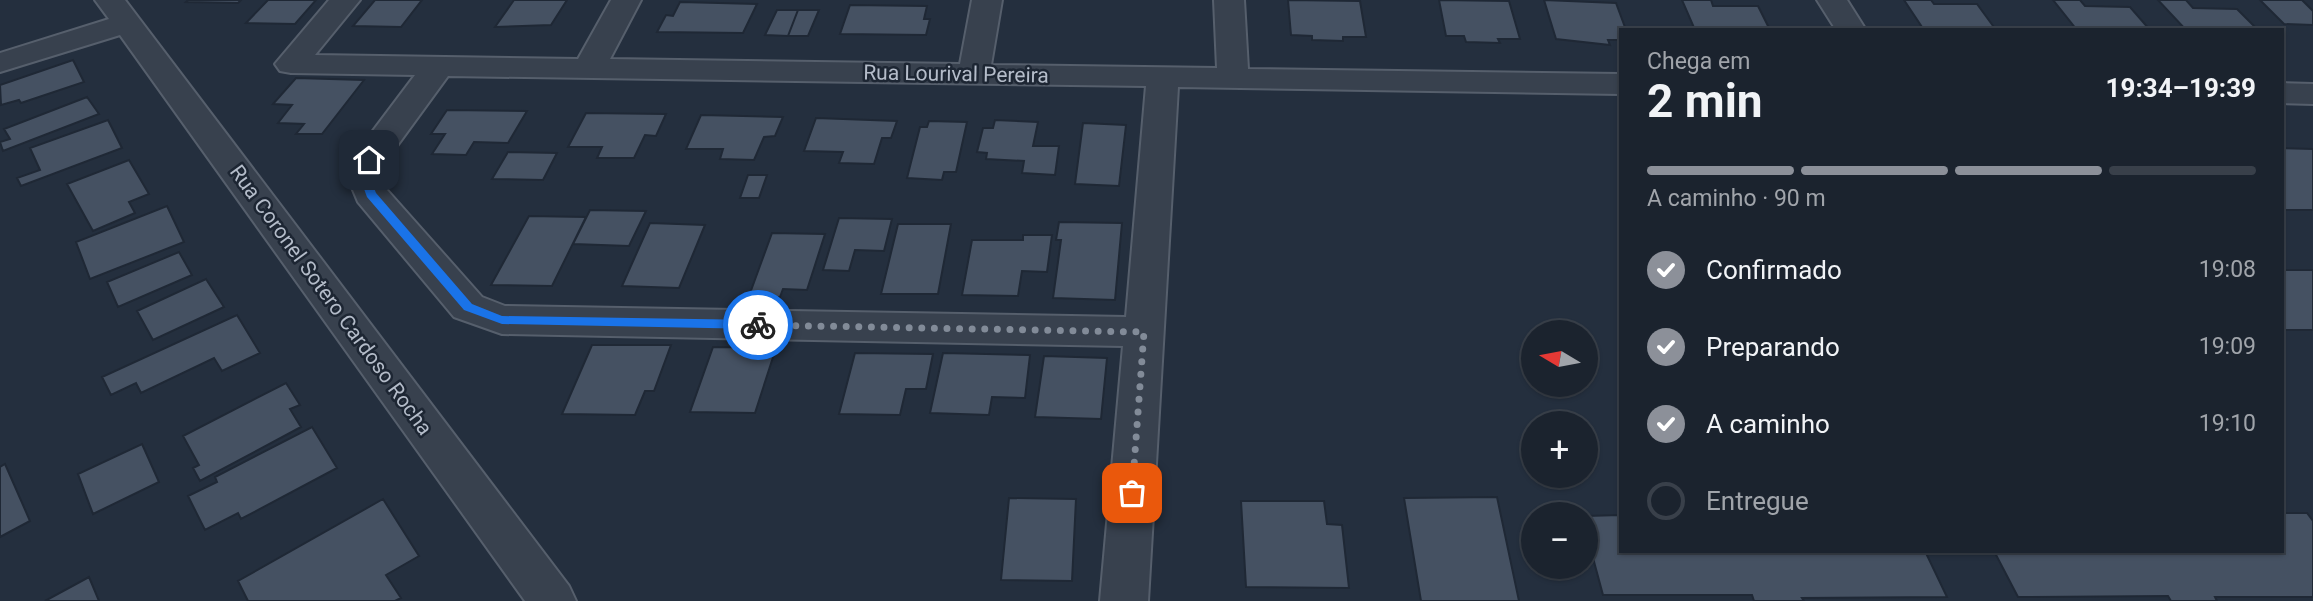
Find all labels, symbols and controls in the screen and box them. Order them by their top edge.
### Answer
text: Chega em [1647,48,1750,75]
street label: Rua Lourival Pereira [863,60,1049,88]
text: 19:34–19:39 [2106,73,2256,103]
text: 2 min [1647,74,1763,128]
pin [339,130,399,190]
icon: home [350,141,388,179]
street label: Rua Coronel Sotero Cardoso Rocha [225,160,437,440]
text: A caminho · 90 m [1647,185,1826,212]
icon: check [1647,251,1685,289]
text: Confirmado [1706,255,1842,285]
text: 19:08 [2199,256,2256,283]
courier [723,290,793,360]
icon: bike [739,306,777,344]
north arrow [1521,320,1598,397]
map controls [1521,320,1598,579]
icon: check [1647,328,1685,366]
text: Preparando [1706,332,1840,362]
text: 19:09 [2199,333,2256,360]
icon: check [1647,405,1685,443]
text: A caminho [1706,409,1830,439]
text: 19:10 [2199,410,2256,437]
button: + [1521,411,1598,488]
pin [1102,463,1162,523]
icon: bag [1113,474,1151,512]
text: Entregue [1706,486,1809,516]
button: − [1521,502,1598,579]

